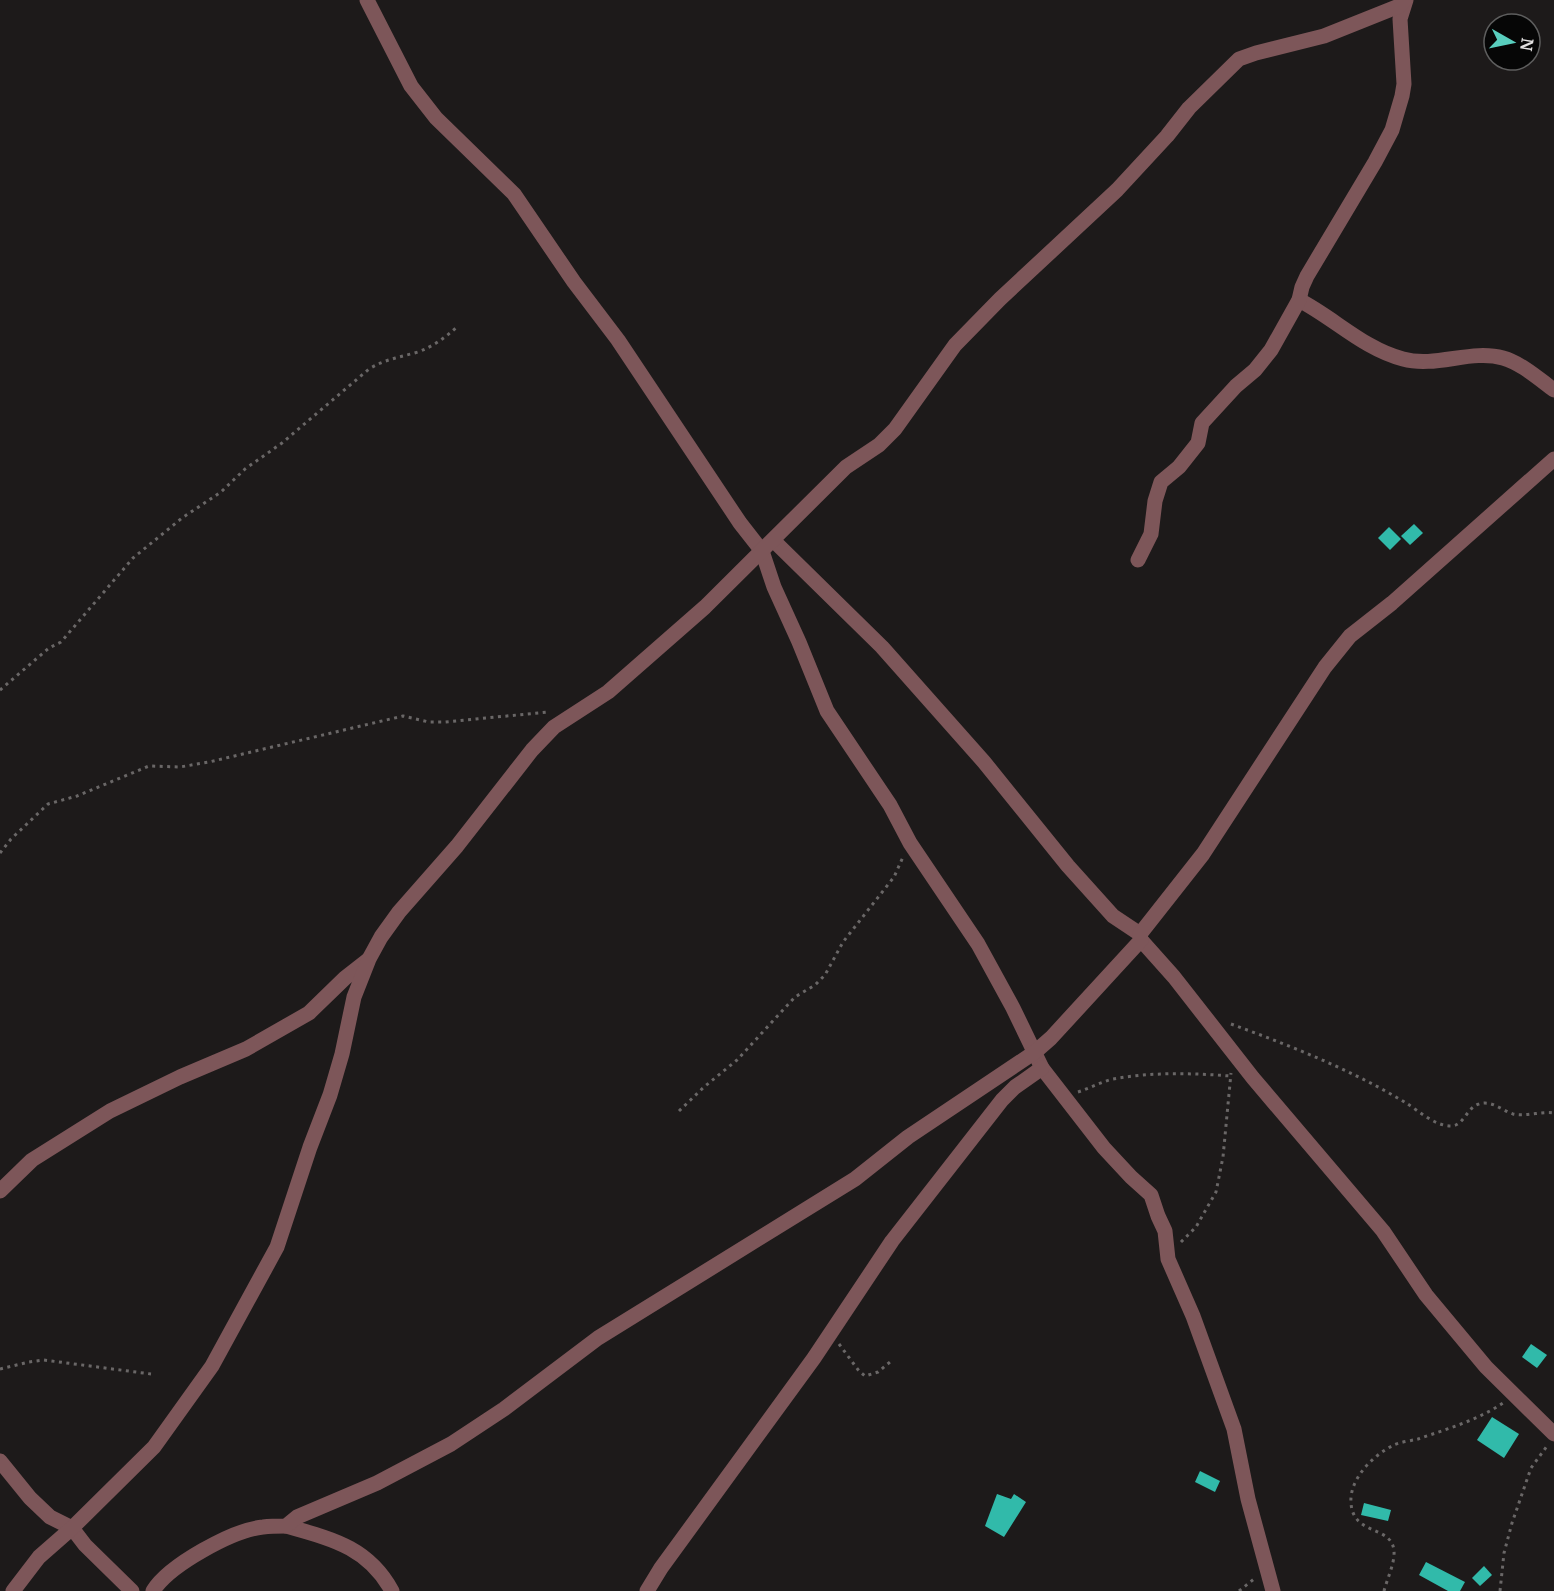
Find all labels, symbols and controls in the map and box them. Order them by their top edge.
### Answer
north arrow [1482,12,1542,72]
text: N [1516,37,1538,53]

